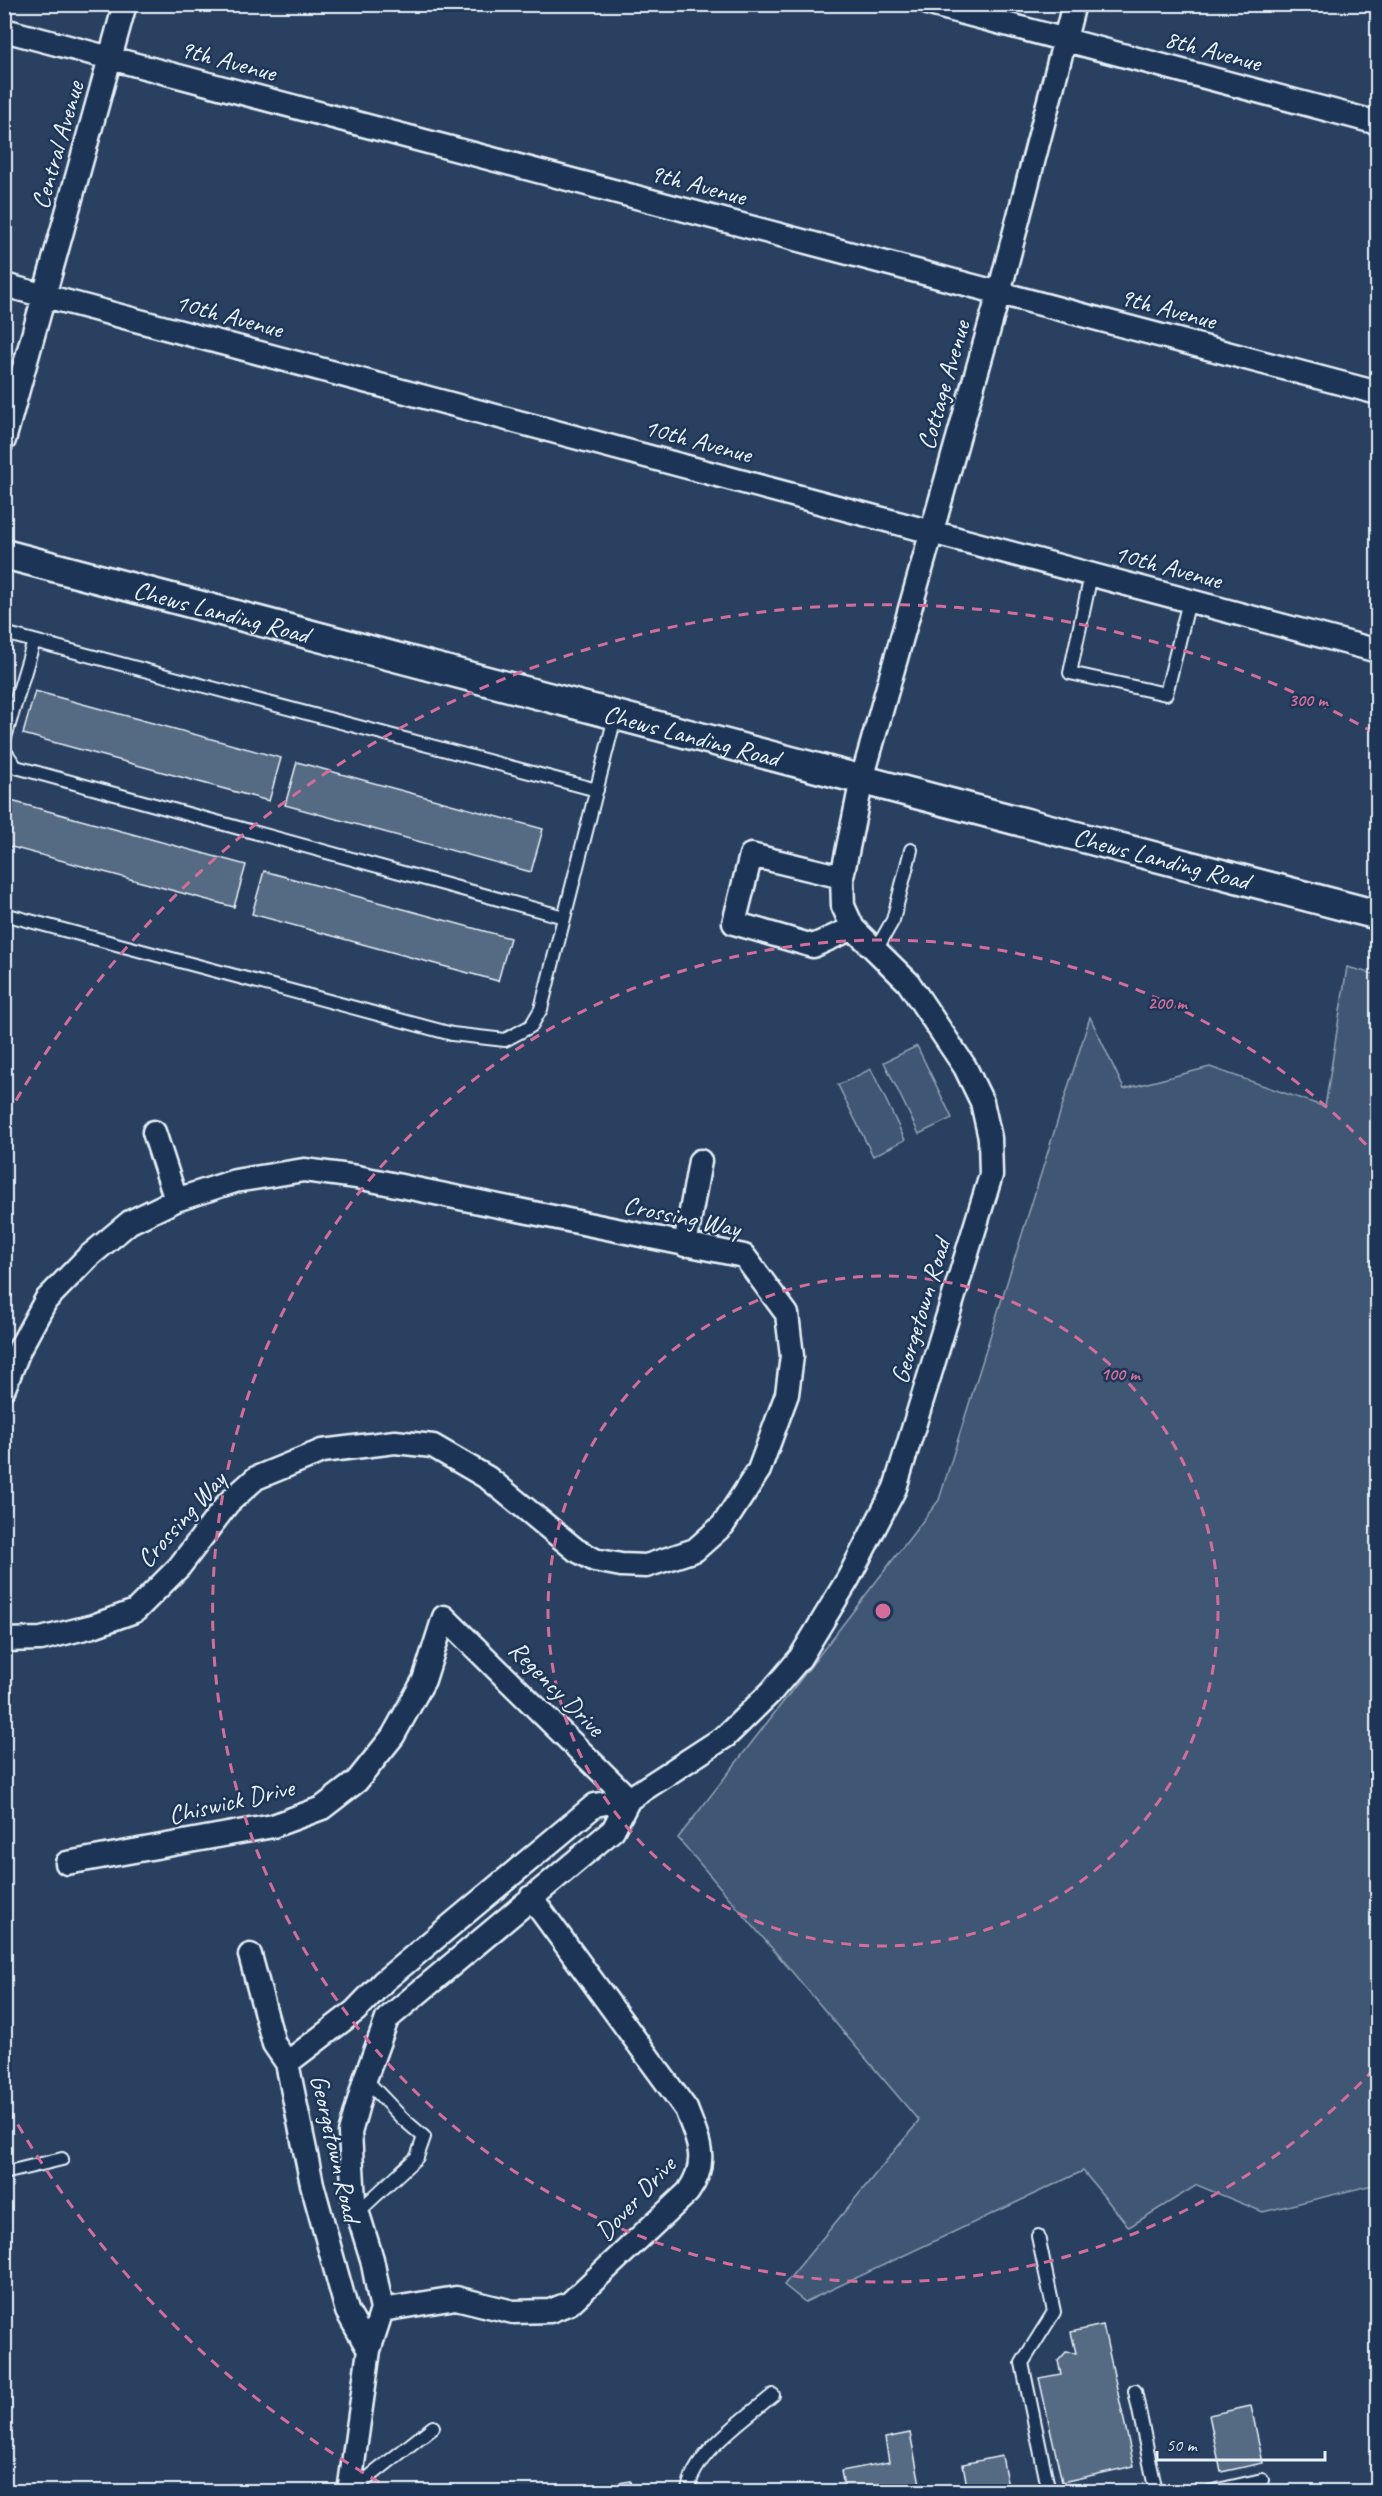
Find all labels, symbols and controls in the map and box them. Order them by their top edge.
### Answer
street label: 8th Avenue [1161,22,1266,80]
street label: 9th Avenue [176,32,281,90]
street label: Central Avenue [24,76,92,213]
street label: 9th Avenue [646,156,751,214]
street label: 9th Avenue [1116,280,1221,338]
street label: 10th Avenue [171,285,288,346]
street label: Cottage Avenue [909,315,978,454]
street label: 10th Avenue [640,410,757,471]
street label: 10th Avenue [1110,536,1227,597]
street label: Chews Landing Road [130,573,316,652]
text: 300 m [1289,689,1329,711]
street label: Chews Landing Road [600,697,787,776]
street label: Chews Landing Road [1070,820,1257,899]
text: 200 m [1148,992,1188,1014]
street label: Crossing Way [620,1188,746,1245]
street label: Georgetown Road [883,1231,959,1388]
text: 100 m [1101,1363,1141,1385]
street label: Crossing Way [129,1463,235,1575]
centre of rings [873,1601,893,1621]
street label: Regency Drive [502,1633,613,1744]
street label: Chiswick Drive [165,1770,300,1832]
street label: Georgetown Road [303,2071,369,2229]
street label: Dover Drive [588,2147,684,2247]
scale bar [1157,2424,1325,2462]
text: 50 m [1166,2434,1199,2456]

